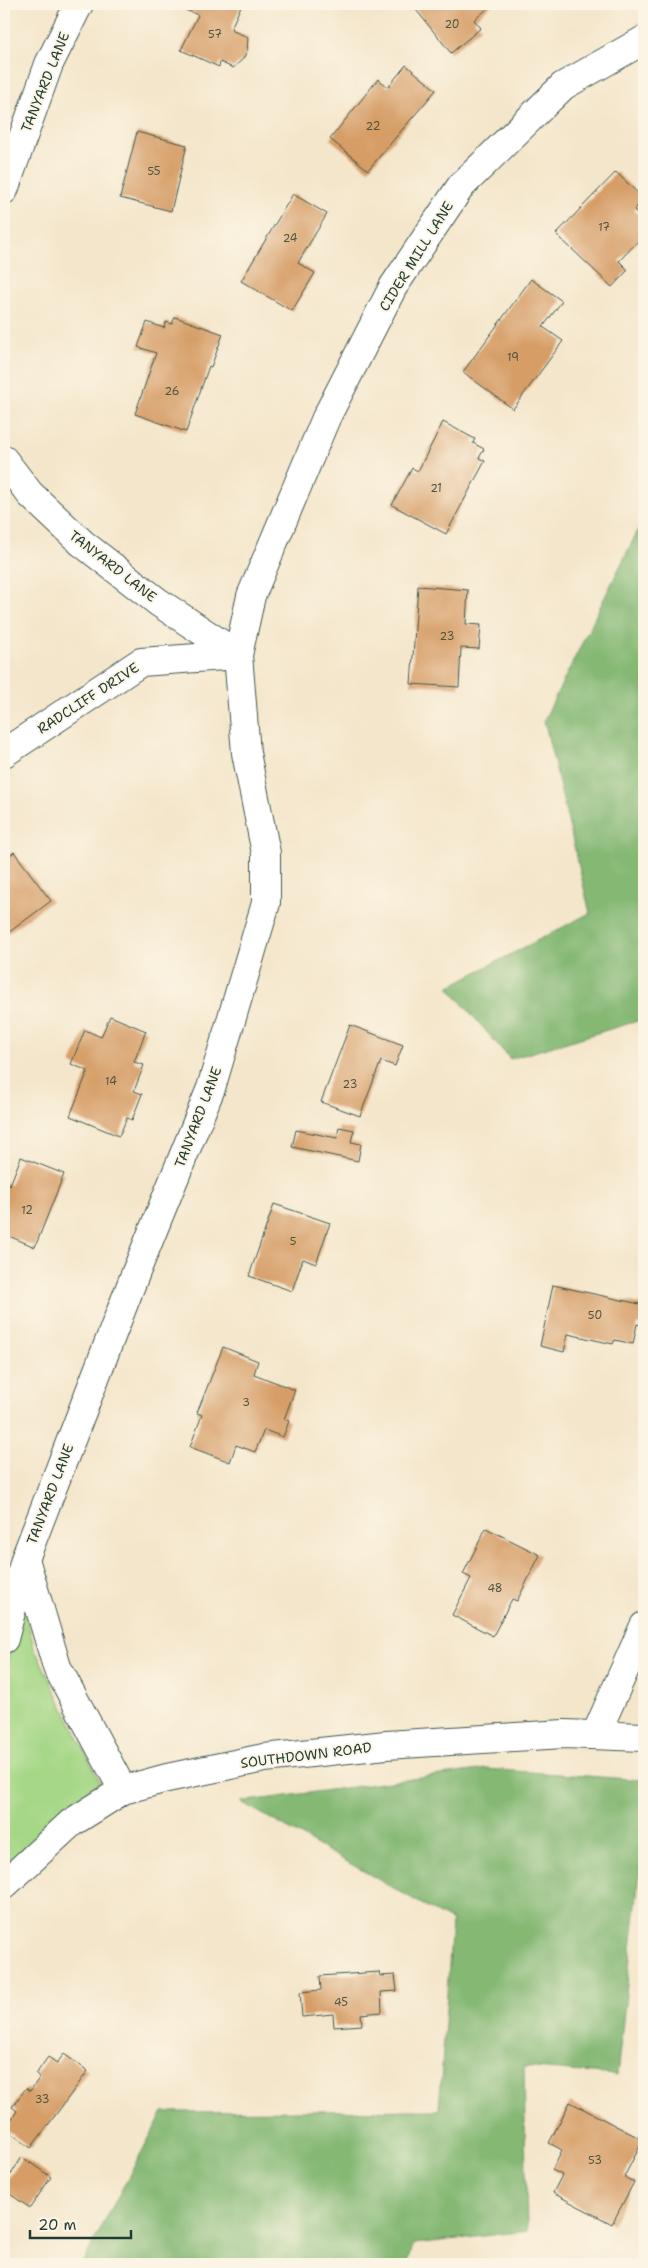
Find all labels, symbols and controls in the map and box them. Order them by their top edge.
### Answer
house number: 20 [444,17,460,32]
house number: 57 [208,27,222,42]
street label: TANYARD LANE [17,29,73,135]
house number: 22 [366,119,380,134]
house number: 55 [147,164,161,179]
street label: CIDER MILL LANE [375,197,457,314]
house number: 17 [598,220,610,235]
house number: 24 [283,231,298,246]
house number: 19 [507,350,519,365]
house number: 26 [165,384,179,399]
house number: 21 [430,481,442,496]
street label: TANYARD LANE [65,526,161,606]
house number: 23 [440,629,454,644]
street label: RADCLIFF DRIVE [34,658,143,738]
street label: TANYARD LANE [171,1064,226,1170]
house number: 14 [105,1074,117,1089]
house number: 23 [343,1077,357,1092]
house number: 12 [21,1203,33,1218]
house number: 5 [290,1234,297,1249]
house number: 50 [588,1308,602,1323]
house number: 3 [242,1395,250,1410]
street label: TANYARD LANE [23,1441,78,1547]
house number: 48 [487,1581,503,1596]
street label: SOUTHDOWN ROAD [239,1738,373,1772]
house number: 45 [334,1995,348,2010]
house number: 33 [35,2092,49,2107]
house number: 53 [588,2153,602,2168]
scale bar [30,2208,131,2240]
text: 20 m [38,2215,77,2235]

